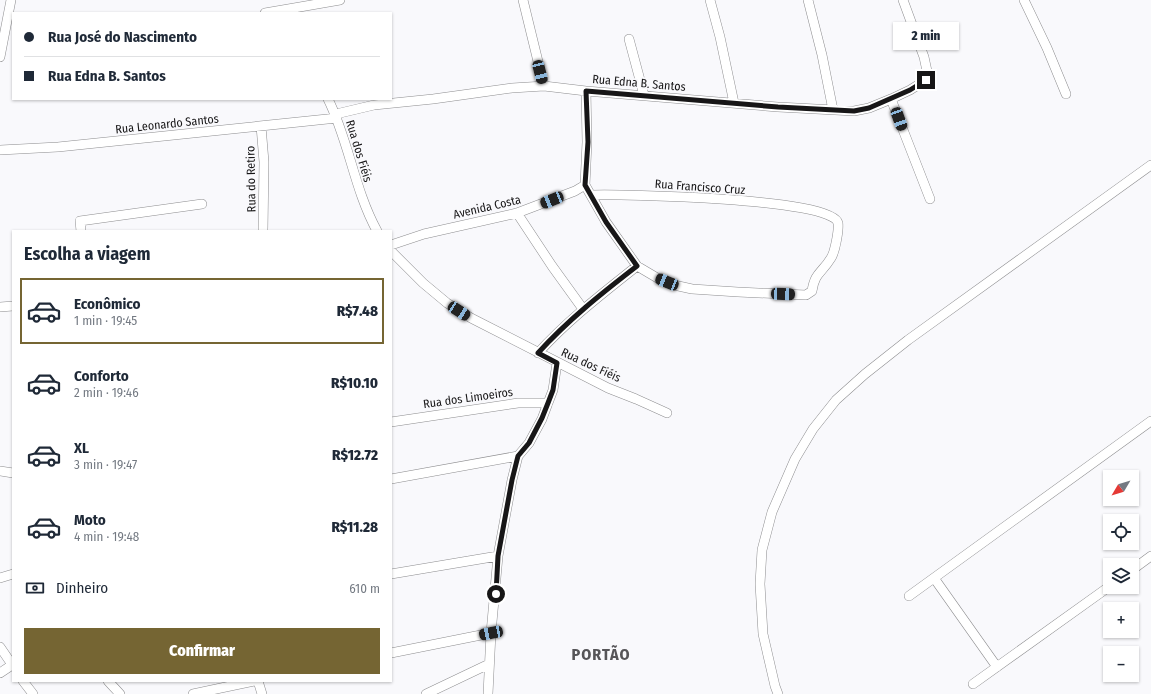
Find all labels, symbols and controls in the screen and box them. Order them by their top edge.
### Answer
callout: 2 min [893,22,959,50]
text: Rua José do Nascimento [48,28,197,46]
text: 2 min [912,28,940,43]
car [531,59,549,85]
text: Rua Edna B. Santos [48,67,166,85]
route end [917,71,935,89]
street label: Rua Edna B. Santos [592,72,686,94]
car [889,106,909,132]
street label: Rua Leonardo Santos [115,112,219,136]
street label: Rua dos Fiéis [343,118,375,184]
street label: Rua do Retiro [243,146,259,212]
street label: Rua Francisco Cruz [654,177,746,197]
car [539,190,565,210]
street label: Avenida Costa [452,192,522,222]
text: Escolha a viagem [24,243,150,265]
car [654,272,680,292]
car [771,288,795,300]
icon: car [26,293,62,329]
text: Econômico [74,295,141,313]
car [446,299,472,323]
text: R$7.48 [337,302,378,320]
text: 1 min · 19:45 [74,313,137,328]
street label: Rua dos Fiéis [559,345,623,385]
icon: car [26,365,62,401]
text: Conforto [74,367,129,385]
text: R$10.10 [331,374,378,392]
text: 2 min · 19:46 [74,385,139,400]
street label: Rua dos Limoeiros [422,385,514,411]
icon: car [26,437,62,473]
text: XL [74,439,89,457]
text: R$12.72 [332,446,378,464]
text: 3 min · 19:47 [74,457,137,472]
north arrow [1103,470,1139,506]
map controls [1103,470,1139,682]
icon: car [26,509,62,545]
text: Moto [74,511,106,529]
button: locate [1103,514,1139,550]
text: R$11.28 [331,518,378,536]
text: 4 min · 19:48 [74,529,139,544]
button: layers [1103,558,1139,594]
icon: cash [24,577,46,599]
text: Dinheiro [56,579,108,597]
text: 610 m [349,581,380,596]
route start [487,585,505,603]
button: + [1103,602,1139,638]
car [478,625,504,641]
button: Confirmar [24,628,380,674]
district label: PORTÃO [571,645,631,664]
button: − [1103,646,1139,682]

